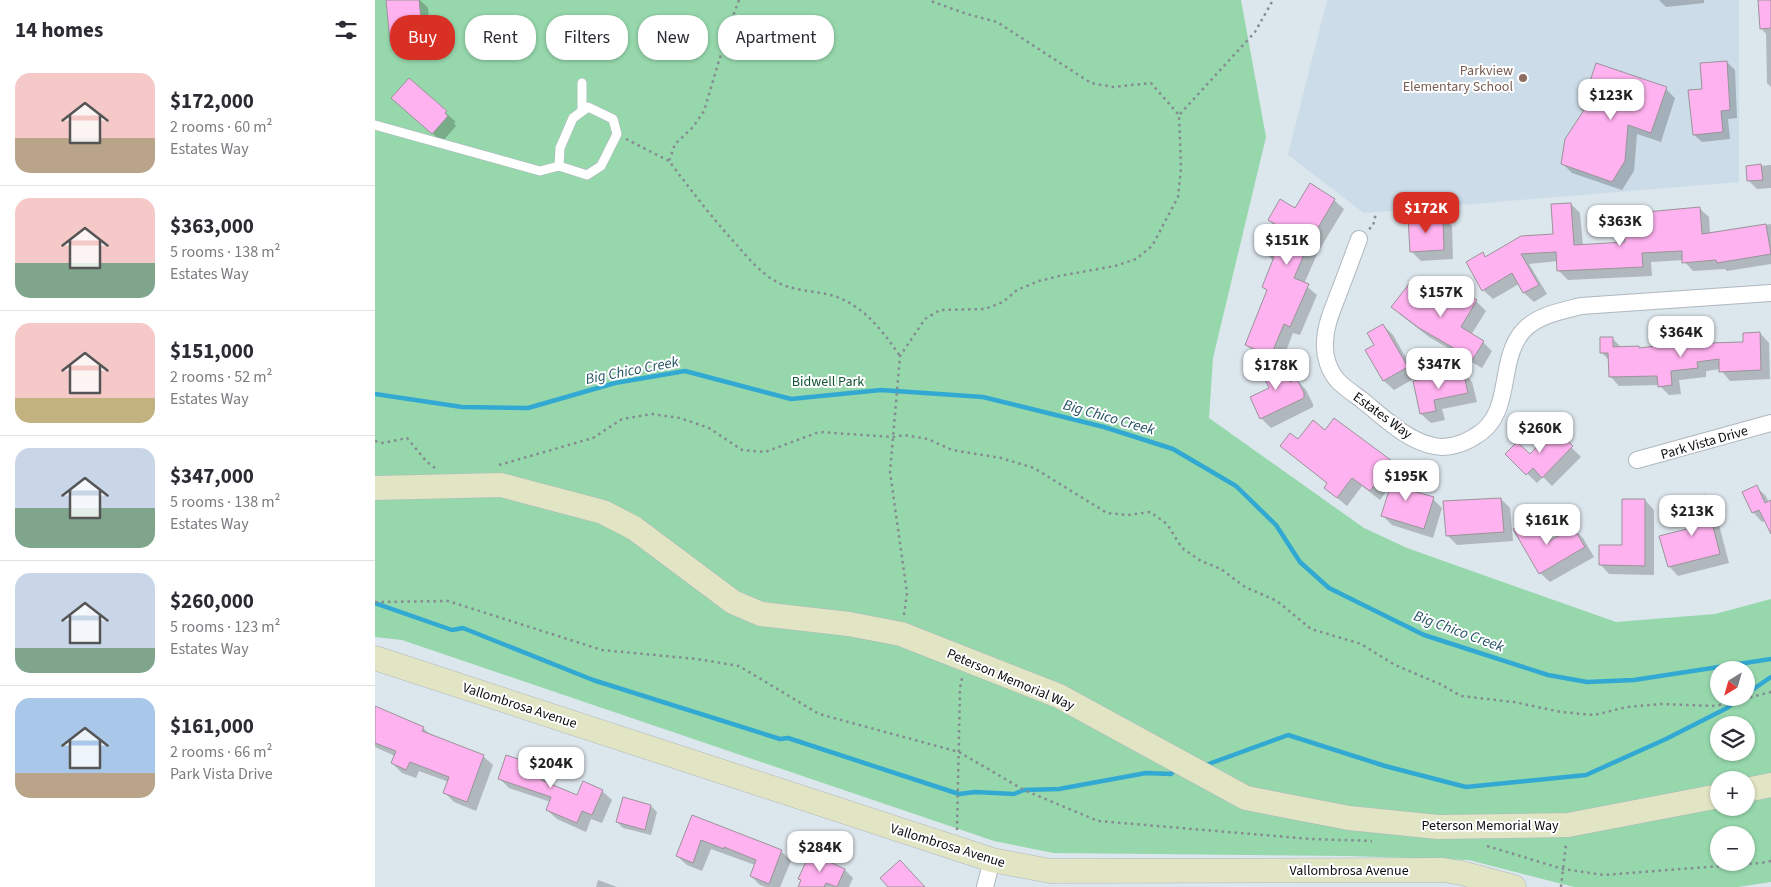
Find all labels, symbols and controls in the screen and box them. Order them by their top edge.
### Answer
text: 14 homes [15,15,103,45]
chip: Buy [390,15,455,60]
chip: Rent [465,15,536,60]
chip: Filters [546,15,628,60]
chip: New [638,15,708,60]
chip: Apartment [718,15,834,60]
icon: filters [332,16,360,44]
place label: Parkview Elementary School [1403,61,1513,97]
marker: Parkview Elementary School [1517,72,1529,84]
pin: $123K [1576,78,1646,121]
text: $123K [1589,84,1633,106]
text: $172,000 [170,86,254,116]
icon: home [55,93,115,153]
text: 2 rooms · 60 m² [170,116,272,138]
text: Estates Way [170,138,249,160]
pin: $172K [1391,192,1461,234]
text: $172K [1404,197,1448,219]
pin: $363K [1585,204,1655,247]
text: $363K [1598,210,1642,232]
text: $363,000 [170,211,254,241]
icon: home [55,218,115,278]
pin: $151K [1252,224,1322,266]
text: $151K [1265,229,1309,251]
text: 5 rooms · 138 m² [170,241,280,263]
text: Estates Way [170,263,249,285]
pin: $157K [1406,276,1476,318]
text: $157K [1419,281,1463,303]
pin: $364K [1646,316,1716,358]
text: $364K [1659,321,1703,343]
text: $151,000 [170,336,254,366]
icon: home [55,343,115,403]
pin: $178K [1241,348,1311,391]
pin: $347K [1404,348,1474,390]
water label: Big Chico Creek [584,351,681,390]
text: $347K [1417,353,1461,375]
text: $178K [1254,354,1298,376]
text: 2 rooms · 52 m² [170,366,272,388]
park label: Bidwell Park [792,372,864,392]
street label: Estates Way [1349,387,1416,444]
text: Estates Way [170,388,249,410]
water label: Big Chico Creek [1061,394,1158,441]
pin: $260K [1505,412,1575,454]
text: $260K [1518,417,1562,439]
street label: Park Vista Drive [1658,421,1750,465]
pin: $195K [1371,460,1441,502]
text: $347,000 [170,461,254,491]
text: $195K [1384,465,1428,487]
icon: home [55,468,115,528]
text: 5 rooms · 138 m² [170,491,280,513]
pin: $213K [1657,494,1727,537]
text: $213K [1670,500,1714,522]
pin: $161K [1512,504,1582,546]
text: $161K [1525,509,1569,531]
text: Estates Way [170,513,249,535]
text: $260,000 [170,586,254,616]
icon: home [55,593,115,653]
water label: Big Chico Creek [1411,605,1508,658]
text: 5 rooms · 123 m² [170,616,280,638]
text: Estates Way [170,638,249,660]
street label: Peterson Memorial Way [944,644,1078,716]
north arrow [1710,661,1755,706]
map controls [1710,661,1755,871]
street label: Vallombrosa Avenue [460,678,579,734]
text: $161,000 [170,711,254,741]
button: layers [1710,716,1755,761]
icon: home [55,718,115,778]
text: 2 rooms · 66 m² [170,741,272,763]
pin: $204K [516,746,586,789]
text: $204K [529,752,573,774]
text: Park Vista Drive [170,763,273,785]
button: + [1710,771,1755,816]
street label: Peterson Memorial Way [1421,816,1559,836]
street label: Vallombrosa Avenue [888,819,1008,873]
button: − [1710,826,1755,871]
pin: $284K [785,830,855,873]
text: $284K [798,836,842,858]
street label: Vallombrosa Avenue [1289,861,1409,881]

